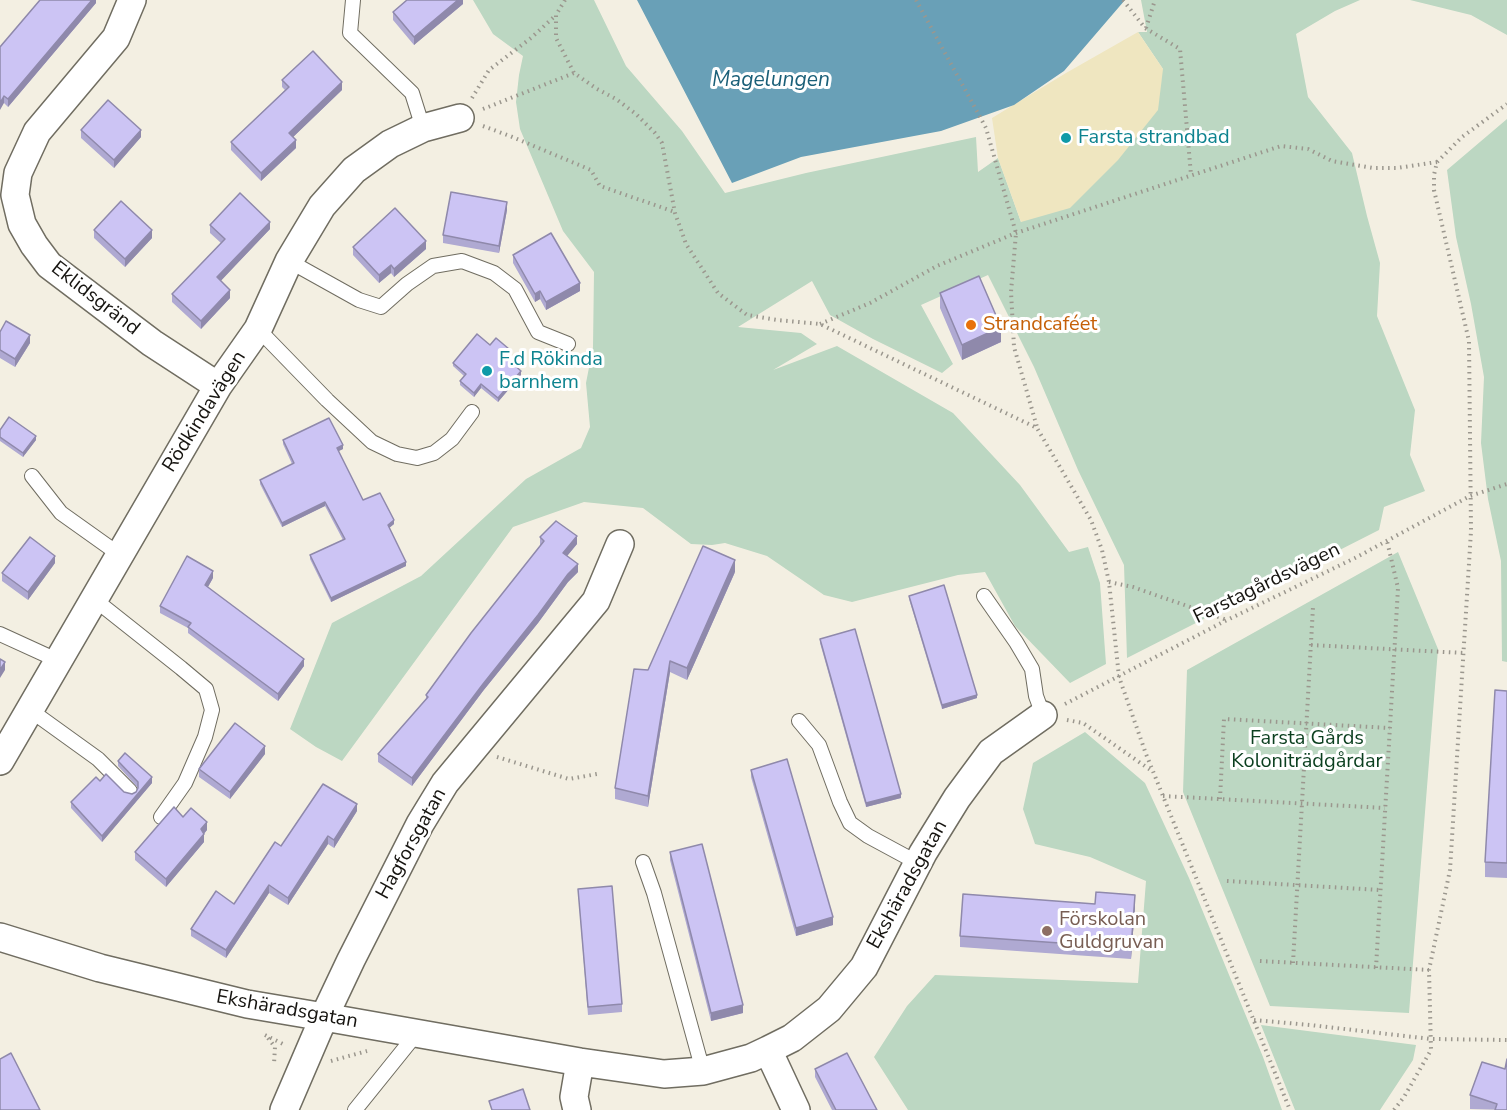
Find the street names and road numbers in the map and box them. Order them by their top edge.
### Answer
street label: Eklidsgränd [46,257,144,341]
street label: Rödkindavägen [158,347,252,477]
street label: Farstagårdsvägen [1190,538,1344,630]
street label: Hagforsgatan [372,784,452,904]
street label: Ekshäradsgatan [863,817,953,953]
street label: Ekshäradsgatan [214,986,360,1034]

